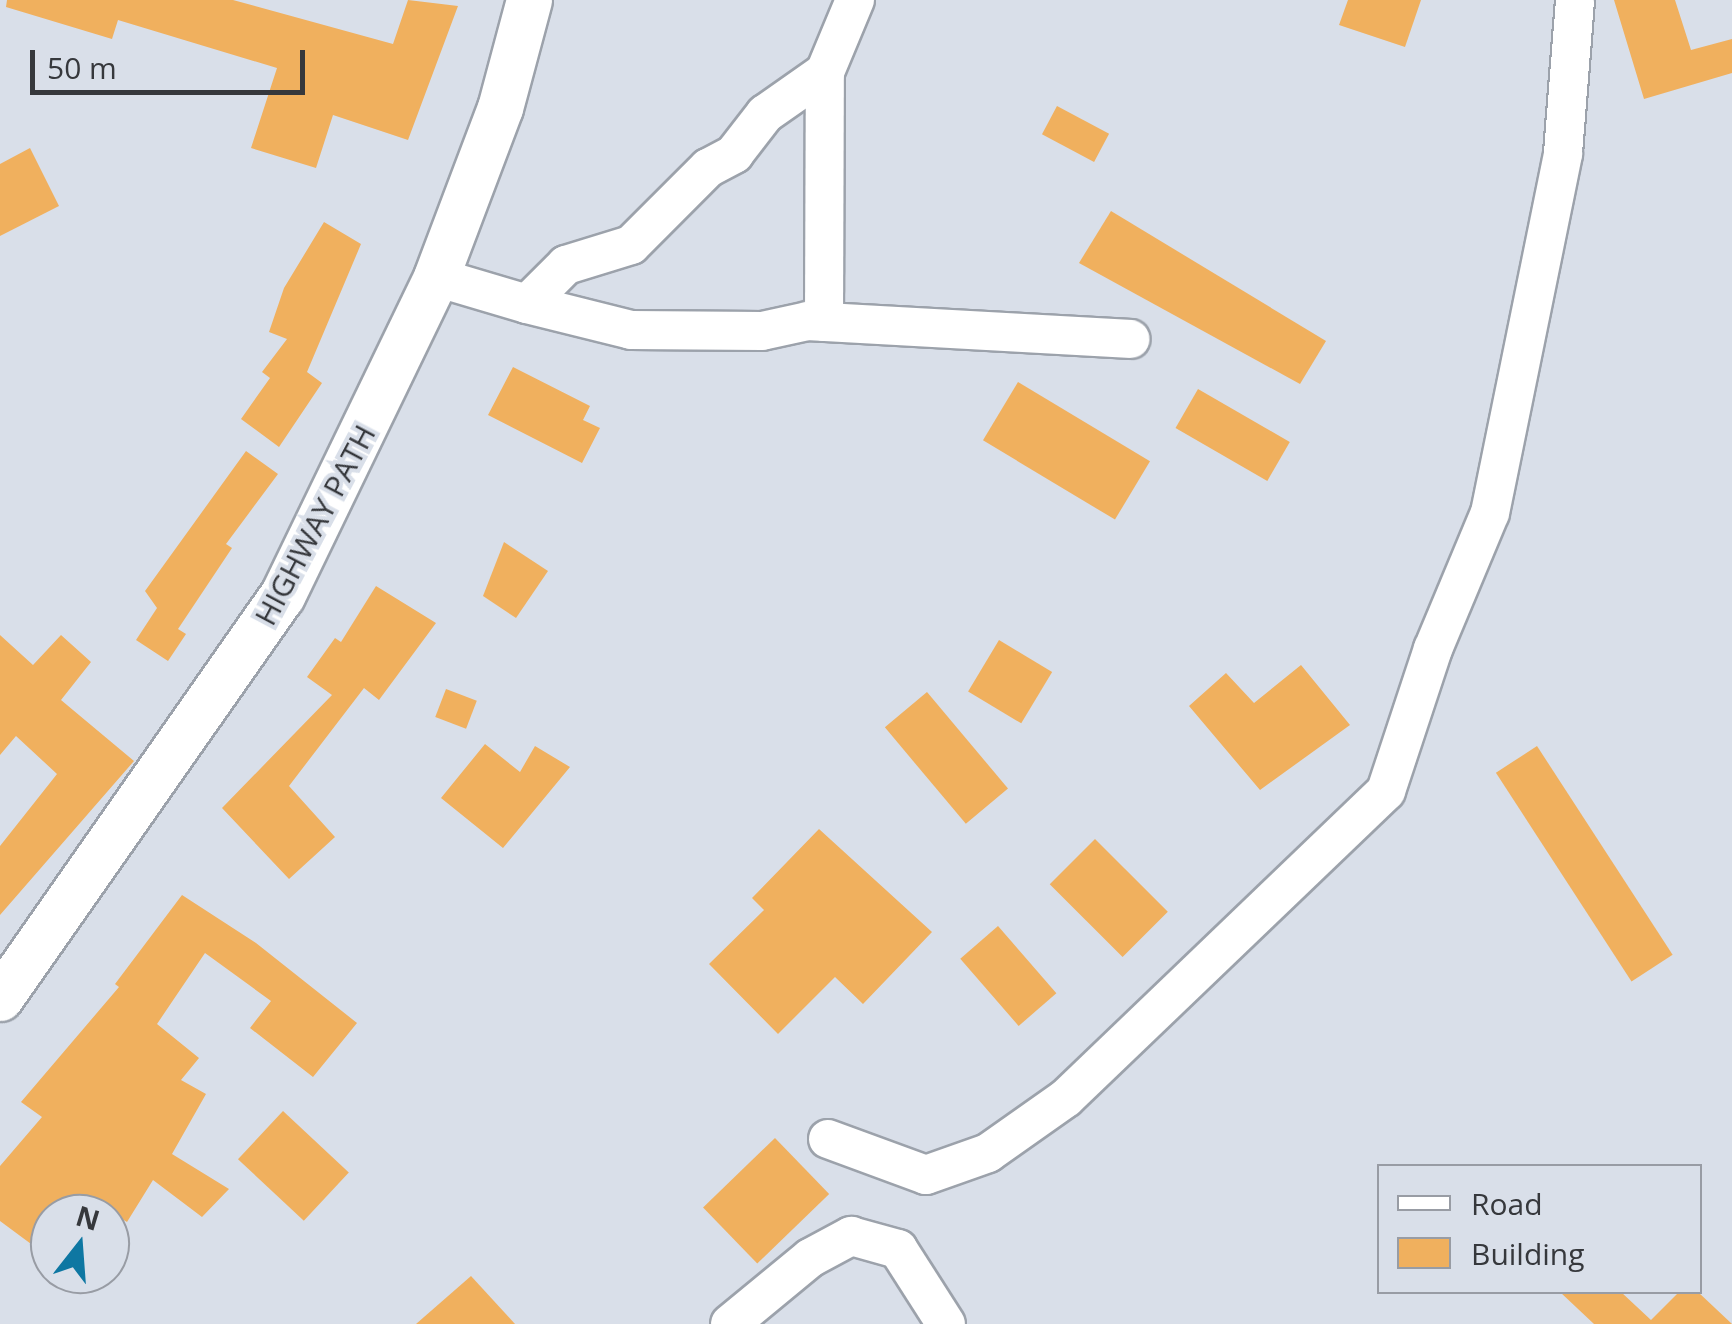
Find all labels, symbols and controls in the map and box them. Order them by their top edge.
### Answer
scale bar [35,30,310,92]
text: 50 m [47,47,117,88]
street label: HIGHWAY PATH [247,419,383,631]
legend [1377,1164,1702,1294]
text: Road [1471,1183,1543,1224]
north arrow [30,1194,130,1294]
text: N [72,1196,105,1239]
text: Building [1471,1233,1585,1274]

